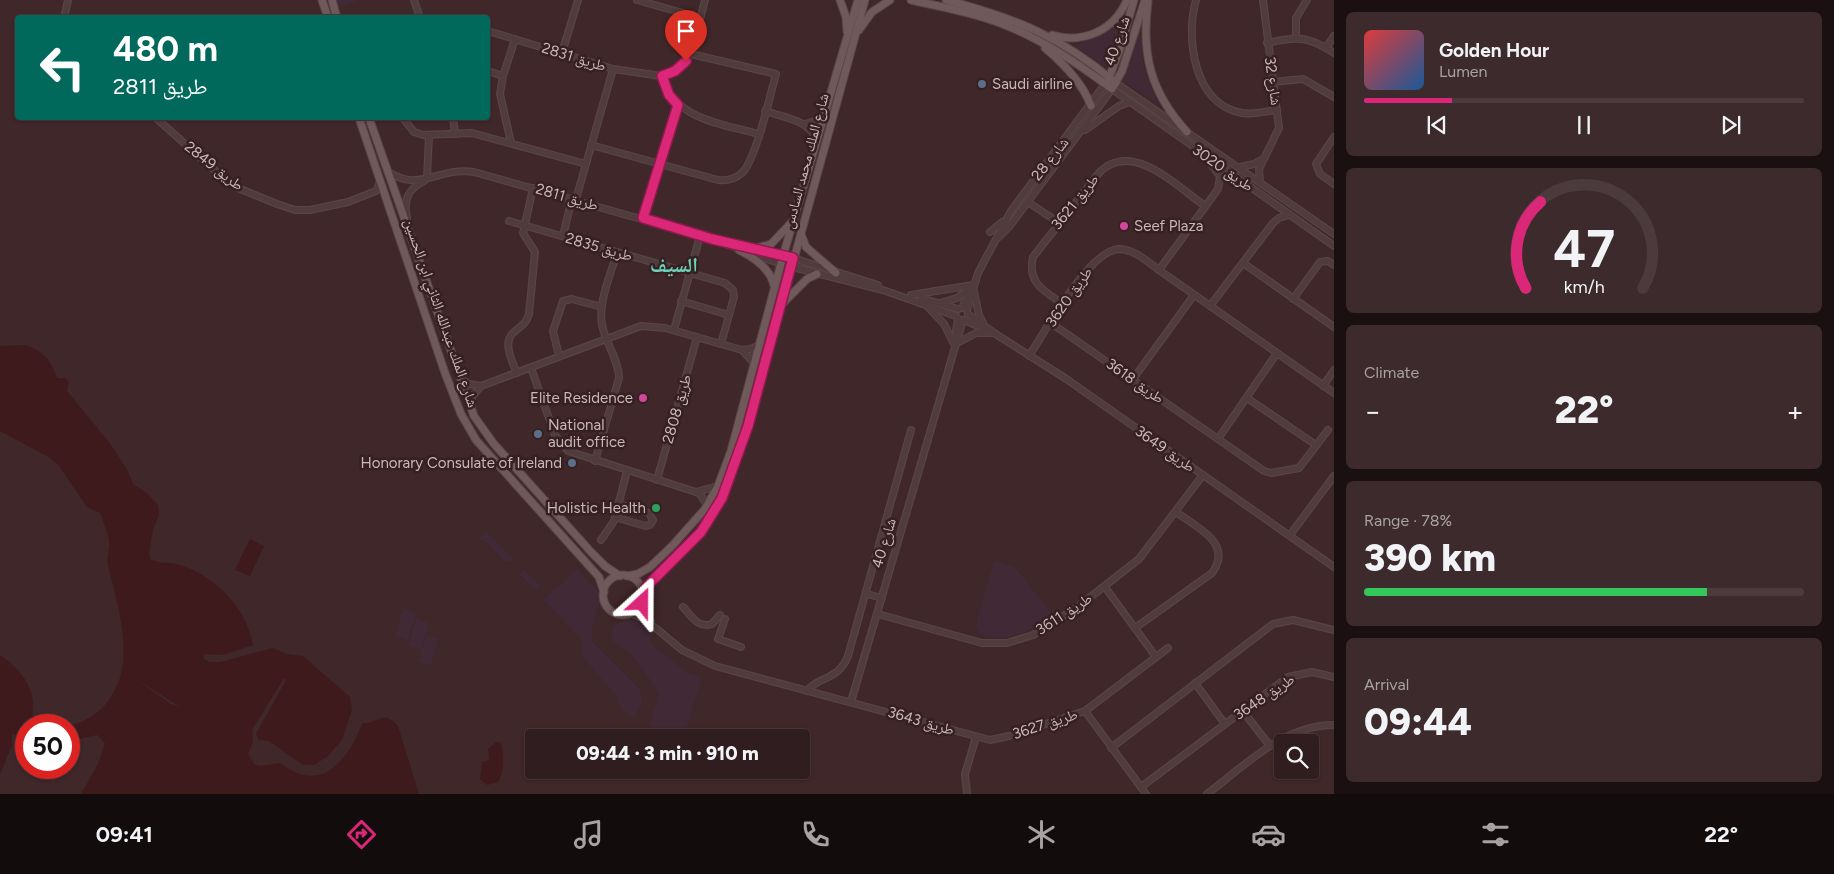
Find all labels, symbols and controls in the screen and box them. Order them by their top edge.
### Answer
pin [665,10,707,61]
street label: شارع 40 [1100,14,1135,68]
icon: arrive [672,17,700,45]
text: 480 m [113,28,218,70]
icon: left [30,35,95,100]
street label: طريق 2831 [539,39,608,76]
text: Golden Hour [1439,39,1549,62]
street label: شارع 32 [1260,56,1285,107]
text: Lumen [1439,62,1488,81]
text: طريق 2811 [113,73,208,100]
place label: Saudi airline [992,75,1073,93]
marker: Saudi airline [976,78,988,90]
street label: شارع الملك محمد السادس [779,91,834,231]
icon: previous [1423,111,1451,139]
icon: pause [1570,111,1598,139]
icon: next [1717,111,1745,139]
street label: شارع 28 [1028,134,1073,185]
street label: طريق 2849 [180,137,247,195]
street label: طريق 3020 [1188,140,1257,196]
street label: طريق 3621 [1047,171,1103,234]
street label: طريق 2811 [533,179,601,216]
street label: شارع الملك عبدالله الثاني ابن الحسين [397,216,482,411]
place label: Seef Plaza [1134,217,1203,235]
text: 47 [1553,218,1615,280]
marker: Seef Plaza [1118,220,1130,232]
street label: طريق 2835 [563,229,635,266]
district label: السيف [650,253,698,277]
street label: طريق 3620 [1042,263,1097,331]
text: km/h [1564,276,1604,297]
street label: طريق 3618 [1102,355,1167,408]
text: Climate [1364,363,1419,382]
street label: طريق 2808 [659,372,696,446]
text: 22° [1554,387,1614,433]
place label: Elite Residence [530,389,633,407]
marker: Elite Residence [637,392,649,404]
text: − [1364,394,1381,428]
text: + [1787,394,1804,428]
place label: National audit office [548,416,625,451]
street label: طريق 3649 [1131,422,1198,477]
marker: National audit office [532,428,544,440]
place label: Honorary Consulate of Ireland [360,454,562,472]
marker: Honorary Consulate of Ireland [566,457,578,469]
place label: Holistic Health [547,499,646,517]
marker: Holistic Health [650,502,662,514]
text: Range · 78% [1364,511,1452,530]
street label: شارع 40 [868,516,901,570]
text: 390 km [1364,535,1496,581]
position arrow [615,576,667,628]
street label: طريق 3611 [1032,589,1096,640]
street label: طريق 3648 [1230,670,1299,725]
text: Arrival [1364,675,1409,694]
text: 09:44 [1364,699,1472,745]
street label: طريق 3643 [885,703,957,740]
street label: طريق 3627 [1010,705,1080,744]
speed limit sign: 50 [15,714,80,779]
map controls [1274,734,1319,779]
button: search [1274,734,1319,779]
text: 09:44 · 3 min · 910 m [576,742,759,765]
icon: directions [344,817,379,852]
icon: music [571,817,606,852]
icon: phone [798,817,833,852]
icon: climate [1024,817,1059,852]
icon: car [1251,817,1286,852]
icon: filters [1478,817,1513,852]
text: 09:41 [96,821,153,848]
text: 22° [1704,821,1738,848]

